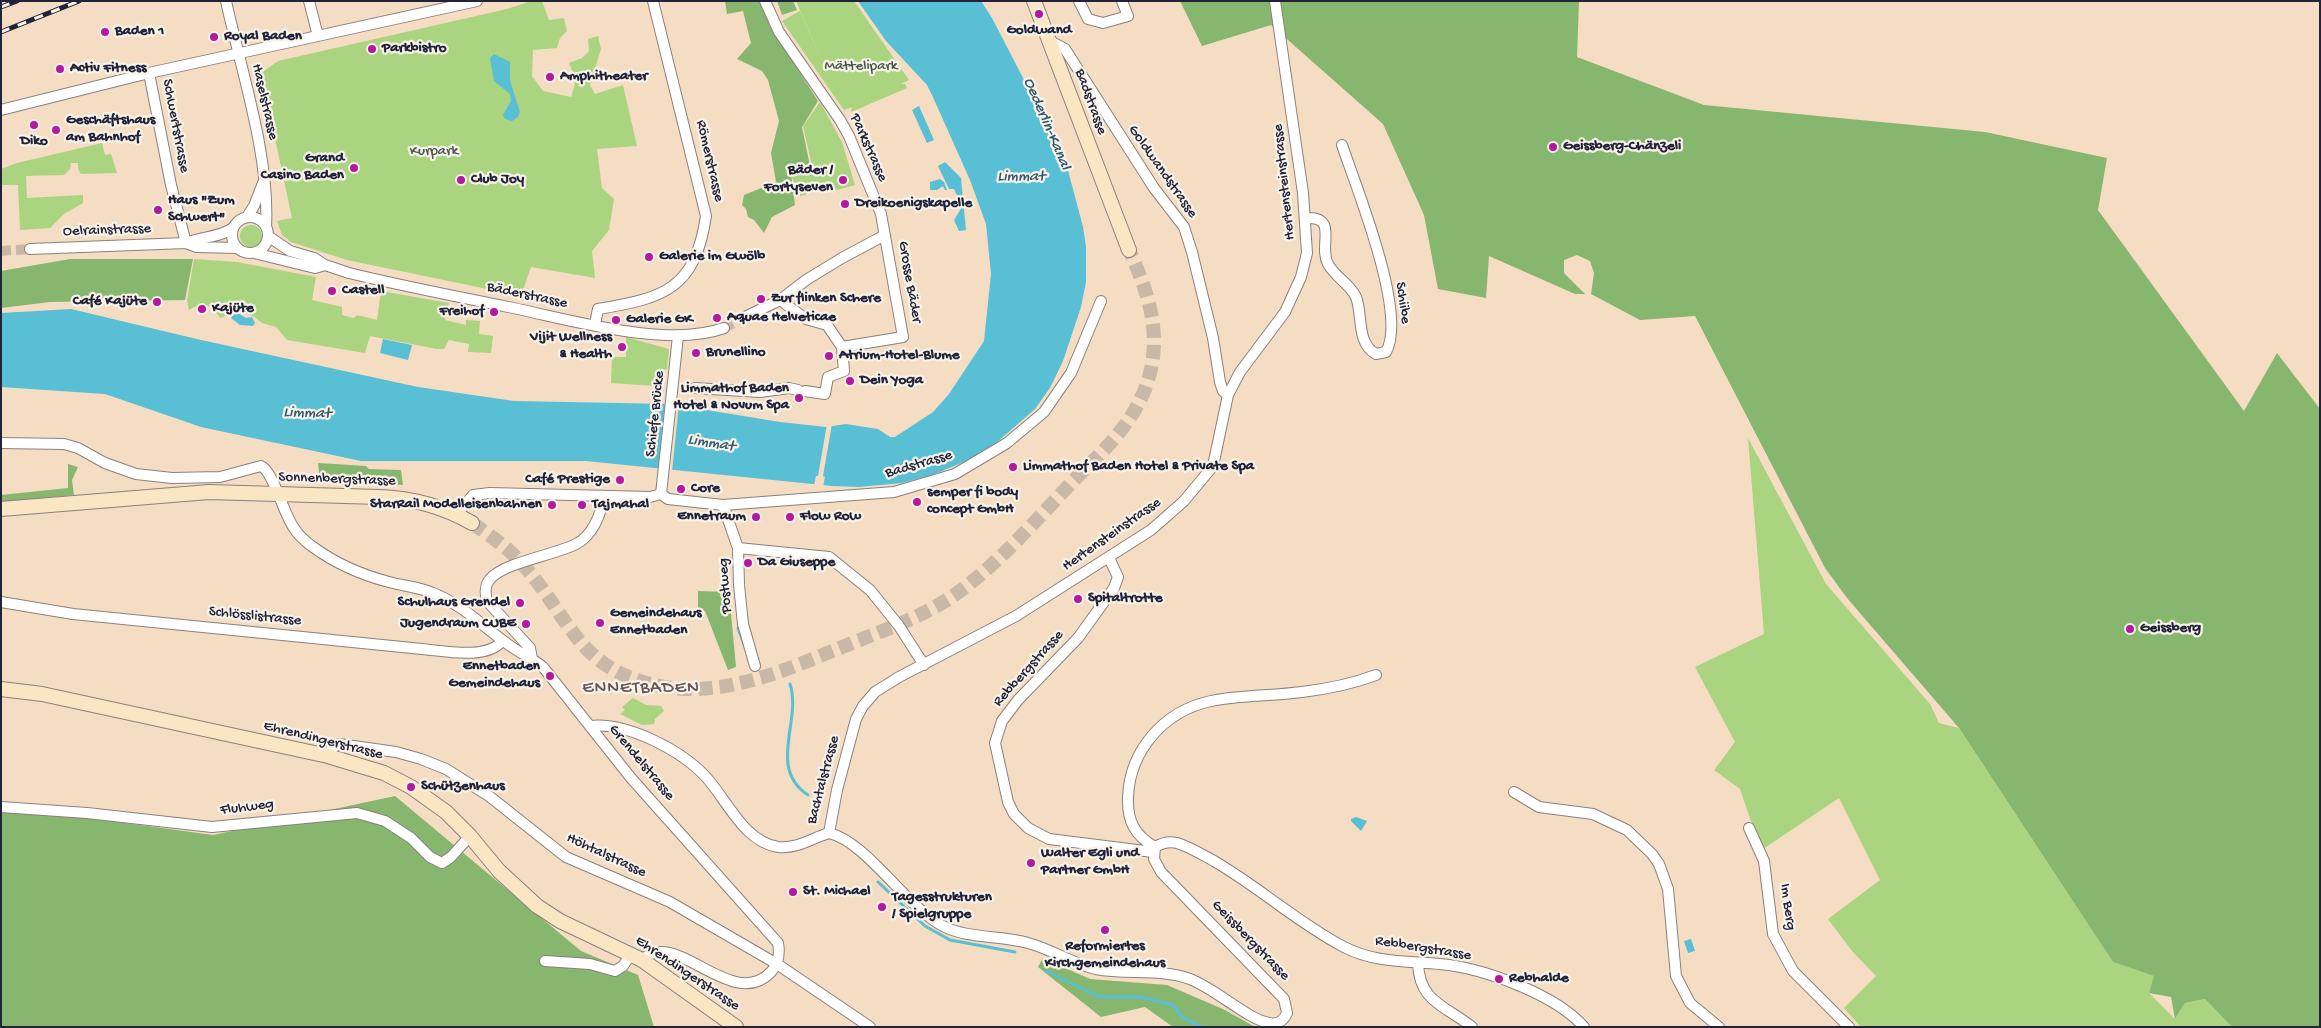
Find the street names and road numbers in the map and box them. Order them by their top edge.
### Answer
street label: Haselstrasse [247,62,281,142]
street label: Badstrasse [1070,67,1110,137]
street label: Schwertstrasse [157,78,193,174]
street label: Parkstrasse [845,111,891,185]
street label: Römerstrasse [691,118,727,204]
street label: Goldwandstrasse [1123,122,1201,222]
street label: Hertensteinstrasse [1270,123,1300,241]
street label: Oelrainstrasse [63,220,151,242]
street label: Grosse Bäder [893,240,925,324]
street label: Bäderstrasse [485,279,569,313]
street label: Schiibe [1390,281,1414,325]
street label: Schiefe Brücke [643,370,669,458]
street label: Badstrasse [883,447,955,483]
street label: Sonnenbergstrasse [278,469,396,491]
street label: Hertensteinstrasse [1059,494,1165,576]
street label: Postweg [715,558,737,614]
street label: Schlösslistrasse [208,603,302,631]
street label: Rebbergstrasse [990,627,1068,711]
street label: Ehrendingerstrasse [261,717,385,765]
street label: Grendelstrasse [604,721,678,805]
street label: Bachtalstrasse [804,734,844,826]
street label: Fluhweg [219,796,275,820]
street label: Höhtalstrasse [563,830,649,882]
street label: Im Berg [1775,882,1799,932]
street label: Geissbergstrasse [1207,897,1293,985]
street label: Ehrendingerstrasse [631,932,743,1016]
street label: Rebbergstrasse [1374,933,1472,965]

